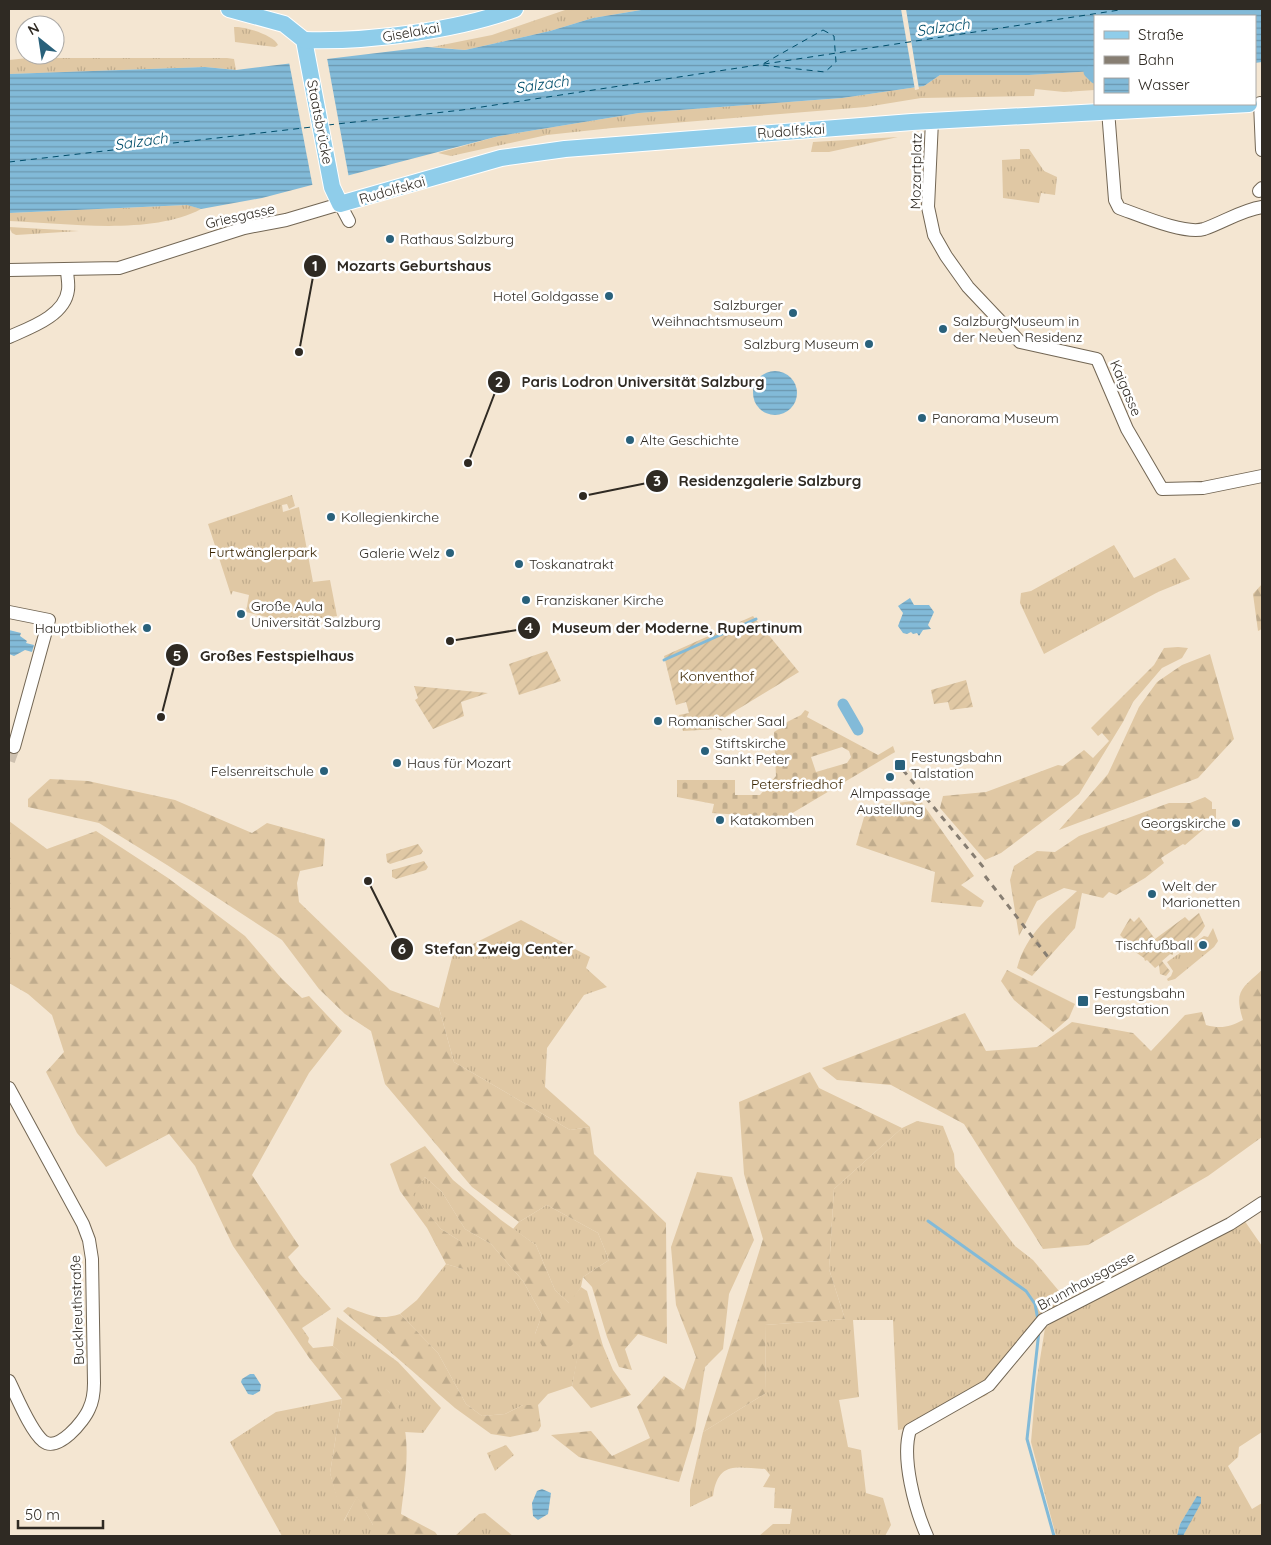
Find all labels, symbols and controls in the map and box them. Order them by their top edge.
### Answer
water label: Salzach [915,14,971,40]
north arrow [15,15,65,65]
legend [1094,15,1256,105]
text: N [25,18,42,39]
street label: Giselakai [381,18,441,46]
text: Straße [1138,25,1184,44]
text: Bahn [1138,50,1174,69]
water label: Salzach [514,71,570,97]
text: Wasser [1138,75,1190,94]
street label: Staatsbrücke [303,78,337,166]
street label: Rudolfskai [757,120,825,142]
water label: Salzach [113,128,169,154]
street label: Mozartplatz [906,132,926,210]
street label: Rudolfskai [357,172,427,208]
street label: Griesgasse [203,199,277,233]
place label: Rathaus Salzburg [400,230,514,248]
marker: Rathaus Salzburg [384,233,396,245]
callout: Mozarts Geburtshaus [302,251,502,281]
text: 1 [312,256,318,275]
text: Mozarts Geburtshaus [337,256,491,275]
place label: Hotel Goldgasse [493,287,599,305]
marker: Hotel Goldgasse [603,290,615,302]
place label: Salzburger Weihnachtsmuseum [652,296,784,330]
marker: Salzburger Weihnachtsmuseum [787,307,799,319]
place label: SalzburgMuseum in der Neuen Residenz [953,312,1083,346]
marker: SalzburgMuseum in der Neuen Residenz [937,323,949,335]
place label: Salzburg Museum [744,335,859,353]
marker: Salzburg Museum [863,338,875,350]
street label: Kaigasse [1106,357,1146,419]
callout: Paris Lodron Universität Salzburg [486,367,774,397]
text: 2 [495,372,503,391]
text: Paris Lodron Universität Salzburg [522,372,764,391]
place label: Panorama Museum [932,409,1059,427]
marker: Panorama Museum [916,412,928,424]
place label: Alte Geschichte [640,431,739,449]
marker: Alte Geschichte [624,434,636,446]
callout: Residenzgalerie Salzburg [644,466,872,496]
text: 3 [653,471,661,490]
text: Residenzgalerie Salzburg [679,471,861,490]
place label: Kollegienkirche [341,508,439,526]
marker: Kollegienkirche [325,511,337,523]
park label: Furtwänglerpark [209,543,317,561]
place label: Galerie Welz [359,544,440,562]
marker: Galerie Welz [444,547,456,559]
place label: Toskanatrakt [529,555,614,573]
marker: Toskanatrakt [513,558,525,570]
place label: Franziskaner Kirche [536,591,664,609]
marker: Franziskaner Kirche [520,594,532,606]
place label: Große Aula Universität Salzburg [251,597,381,631]
marker: Große Aula Universität Salzburg [235,608,247,620]
callout: Museum der Moderne, Rupertinum [516,613,812,643]
text: 4 [525,618,534,637]
text: Museum der Moderne, Rupertinum [552,618,802,637]
place label: Hauptbibliothek [35,619,137,637]
marker: Hauptbibliothek [141,622,153,634]
callout: Großes Festspielhaus [165,640,364,670]
text: 5 [173,646,181,665]
text: Großes Festspielhaus [200,646,354,665]
park label: Konventhof [679,667,755,685]
place label: Romanischer Saal [668,712,785,730]
marker: Romanischer Saal [652,715,664,727]
place label: Stiftskirche Sankt Peter [715,734,790,768]
marker: Stiftskirche Sankt Peter [699,745,711,757]
place label: Festungsbahn Talstation [911,748,1002,782]
place label: Haus für Mozart [407,754,511,772]
marker: Haus für Mozart [391,757,403,769]
marker: Festungsbahn Talstation [893,758,907,772]
place label: Felsenreitschule [211,762,314,780]
marker: Felsenreitschule [318,765,330,777]
marker: Almpassage Austellung [884,771,896,783]
park label: Petersfriedhof [751,775,843,793]
place label: Almpassage Austellung [850,784,930,818]
place label: Katakomben [730,811,814,829]
marker: Katakomben [714,814,726,826]
place label: Georgskirche [1141,814,1226,832]
marker: Georgskirche [1230,817,1242,829]
place label: Welt der Marionetten [1162,877,1240,911]
marker: Welt der Marionetten [1146,888,1158,900]
callout: Stefan Zweig Center [389,934,583,964]
place label: Tischfußball [1115,936,1193,954]
text: 6 [398,939,406,958]
text: Stefan Zweig Center [425,939,574,958]
marker: Tischfußball [1197,939,1209,951]
place label: Festungsbahn Bergstation [1094,984,1185,1018]
marker: Festungsbahn Bergstation [1076,994,1090,1008]
street label: Brunnhausgasse [1034,1248,1138,1314]
street label: Bucklreuthstraße [66,1255,88,1365]
scale bar [18,1498,102,1530]
text: 50 m [25,1505,60,1524]

